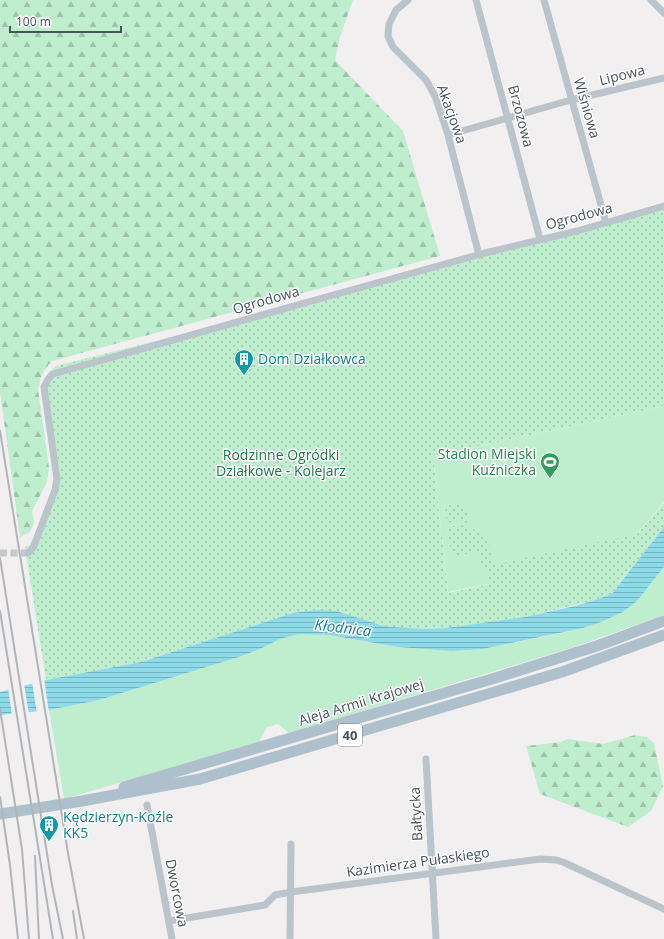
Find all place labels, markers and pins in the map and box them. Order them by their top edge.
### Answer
building icon: Dom Działkowca [233,348,255,376]
place label: Dom Działkowca [258,349,366,368]
place label: Stadion Miejski Kuźniczka [438,444,536,479]
sports icon: Stadion Miejski Kuźniczka [539,451,561,479]
place label: Kędzierzyn-Koźle KK5 [63,807,173,842]
building icon: Kędzierzyn-Koźle KK5 [38,814,60,842]

